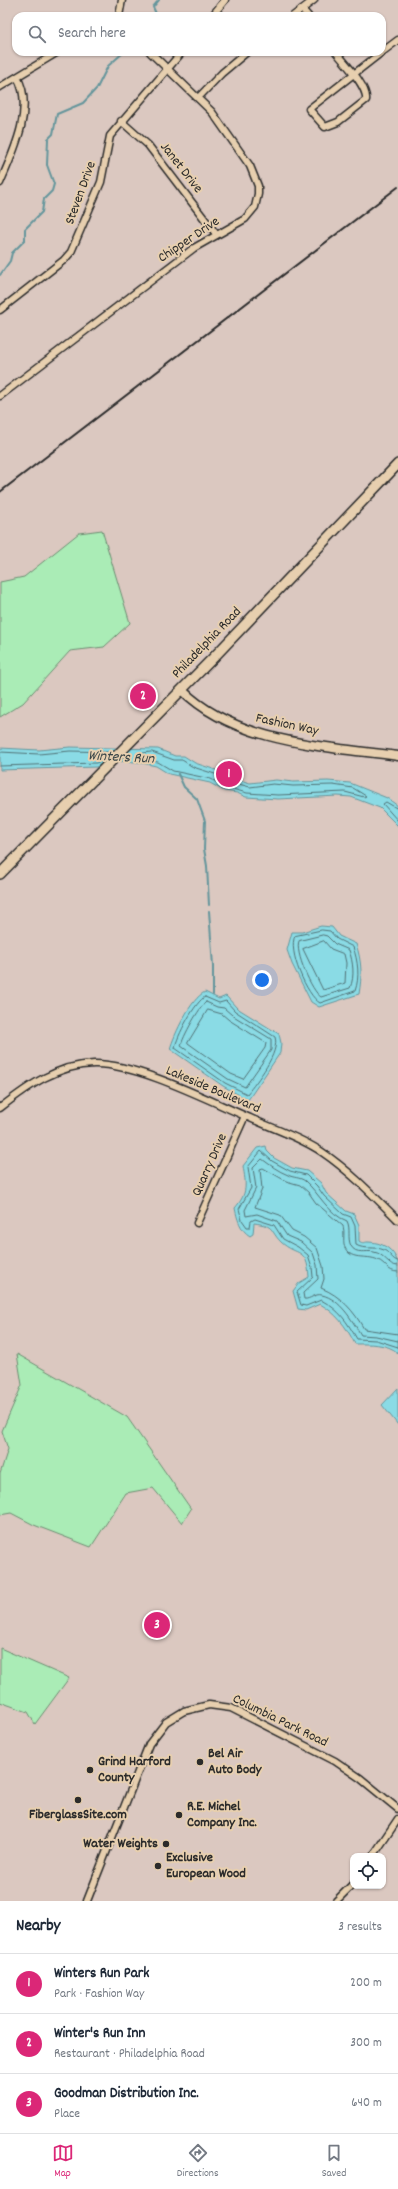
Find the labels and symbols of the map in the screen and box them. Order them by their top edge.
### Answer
street label: Janet Drive [155,138,207,198]
street label: Steven Drive [60,158,102,228]
street label: Chipper Drive [154,212,224,268]
street label: Philadelphia Road [168,603,246,683]
pin: 2 [130,681,156,711]
street label: Fashion Way [254,709,321,741]
water label: Winters Run [87,745,156,771]
pin: 1 [216,759,242,789]
your location [252,970,272,990]
street label: Lakeside Boulevard [163,1061,263,1119]
street label: Quarry Drive [187,1130,233,1200]
pin: 3 [144,1610,170,1640]
street label: Columbia Park Road [229,1689,331,1753]
place label: Bel Air Auto Body [208,1744,263,1780]
place label: Grind Harford County [98,1752,171,1788]
marker: Bel Air Auto Body [195,1757,205,1767]
marker: Grind Harford County [85,1765,95,1775]
marker: FiberglassSite.com [73,1795,83,1805]
place label: R.E. Michel Company Inc. [187,1797,257,1833]
place label: FiberglassSite.com [29,1805,127,1825]
marker: R.E. Michel Company Inc. [174,1810,184,1820]
place label: Water Weights [83,1834,158,1854]
marker: Water Weights [161,1839,171,1849]
place label: Exclusive European Wood [166,1848,246,1884]
marker: Exclusive European Wood [153,1861,163,1871]

